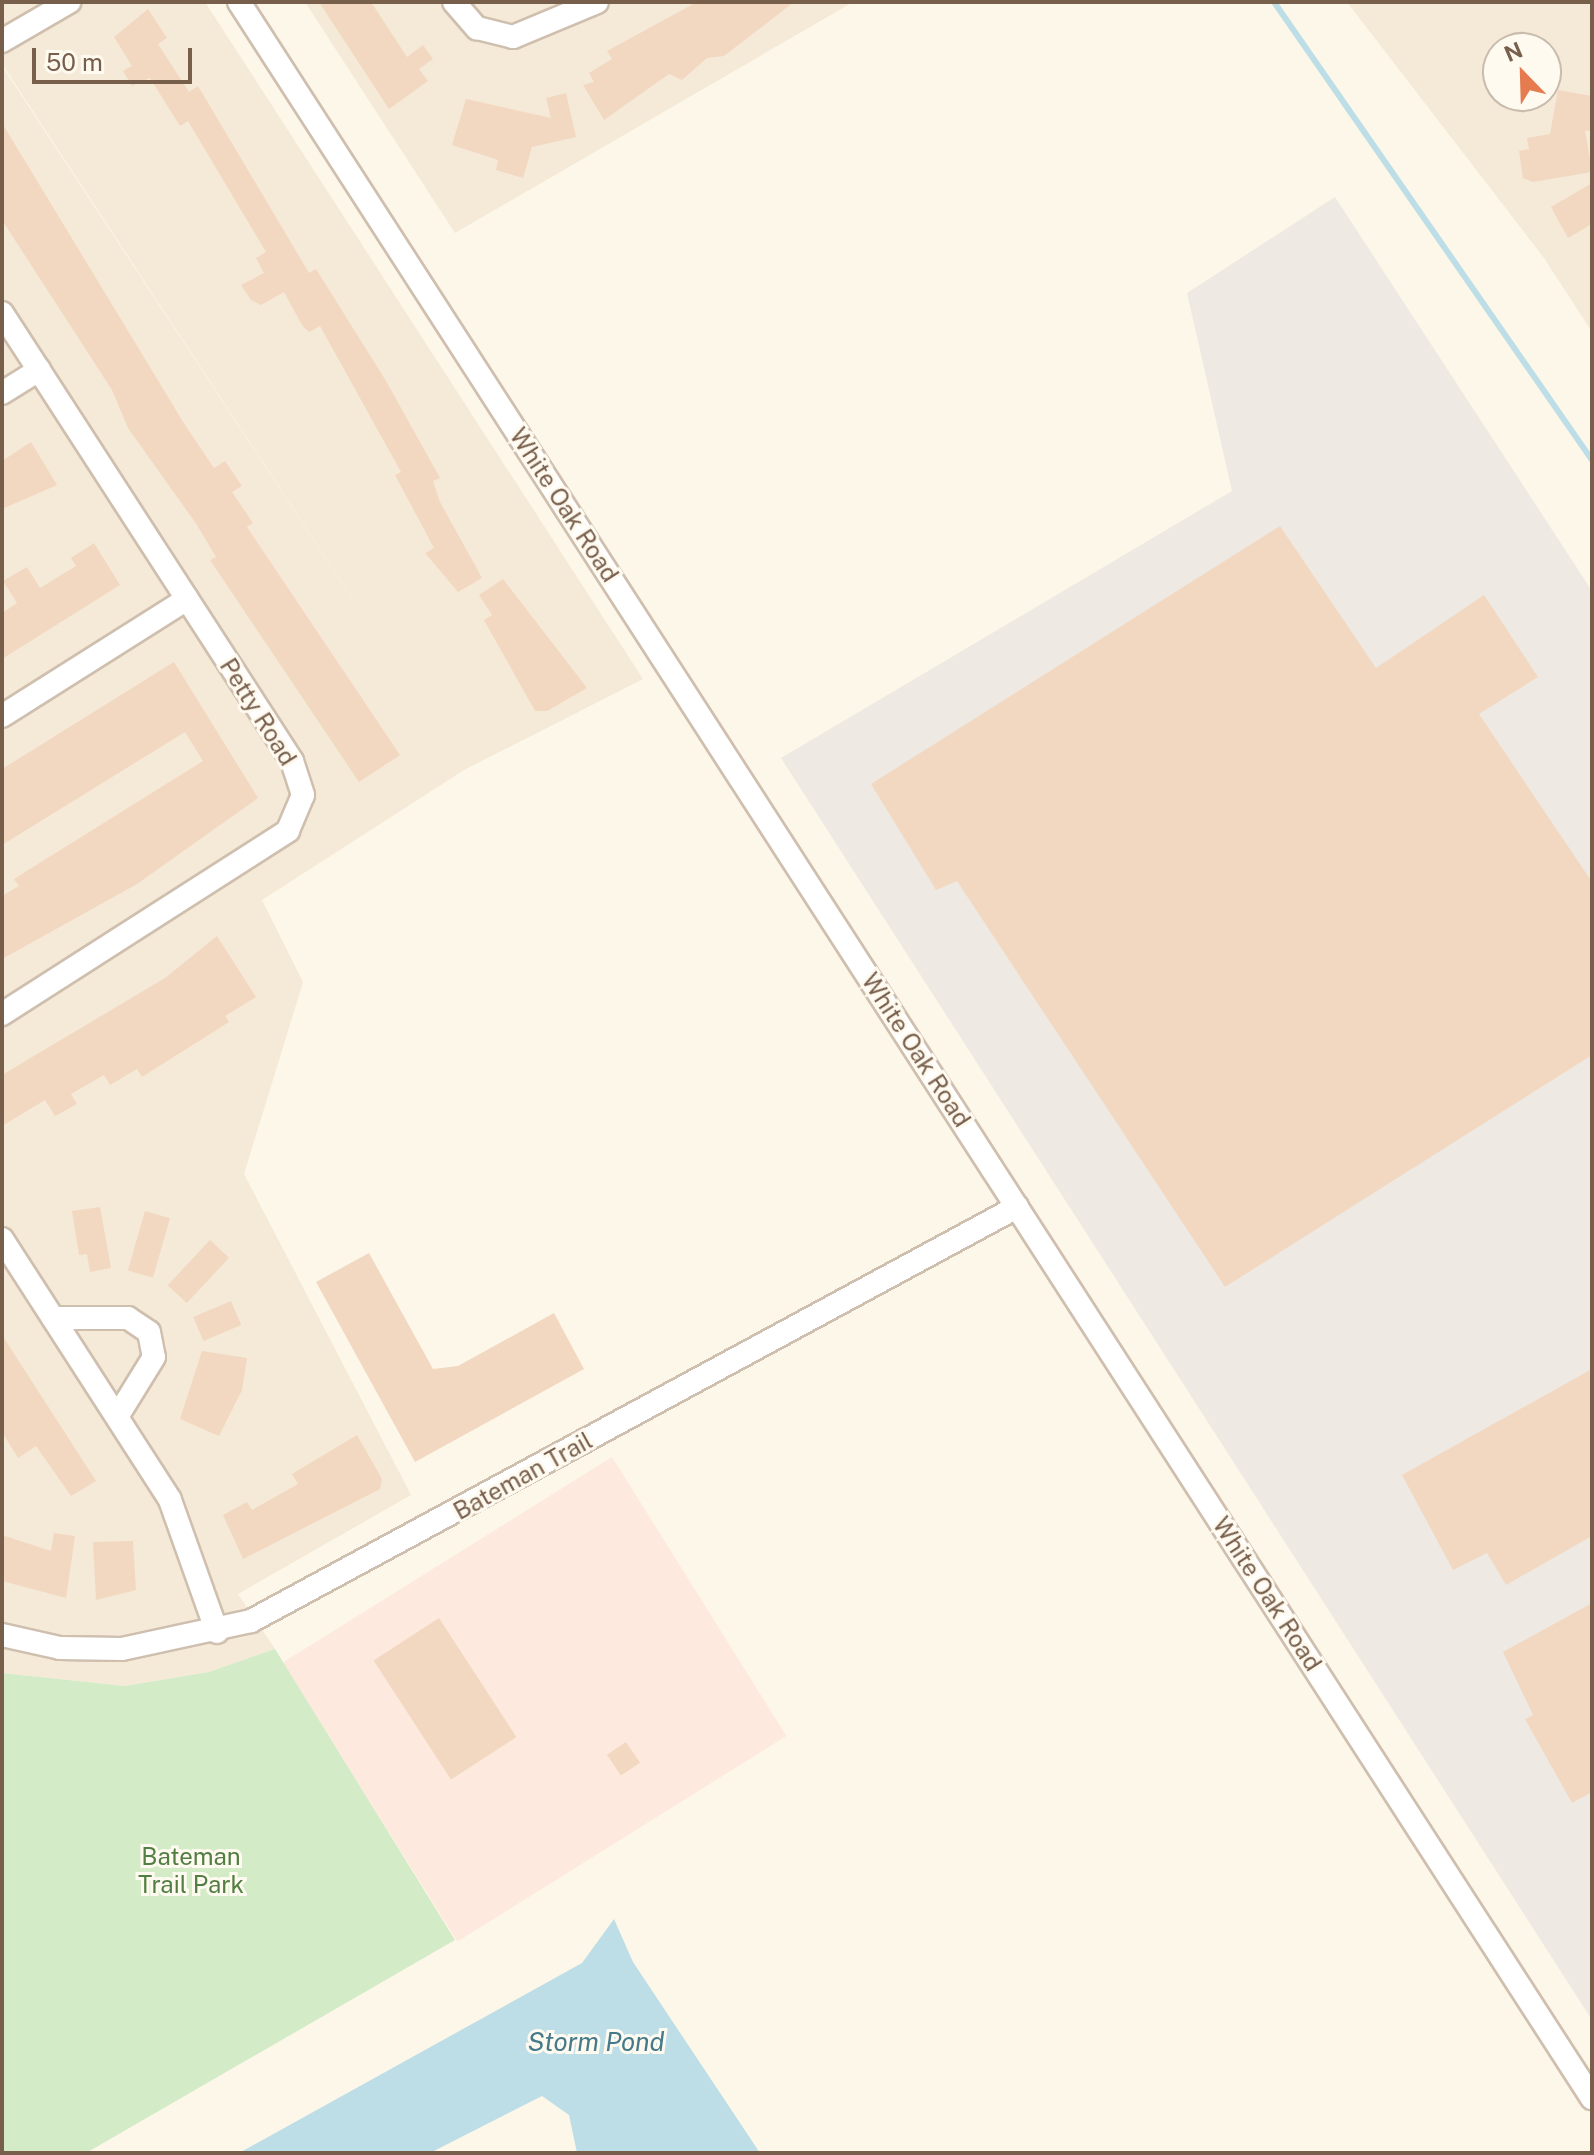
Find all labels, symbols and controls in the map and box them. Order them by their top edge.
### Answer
scale bar [36,32,196,82]
north arrow [1482,32,1562,112]
text: N [1500,36,1526,67]
text: 50 m [46,48,103,76]
street label: White Oak Road [503,423,625,587]
street label: Petty Road [214,653,302,771]
street label: White Oak Road [855,968,977,1132]
street label: Bateman Trail [449,1426,597,1526]
street label: White Oak Road [1206,1512,1328,1676]
park label: Bateman Trail Park [138,1843,244,1899]
water label: Storm Pond [527,2026,665,2058]

